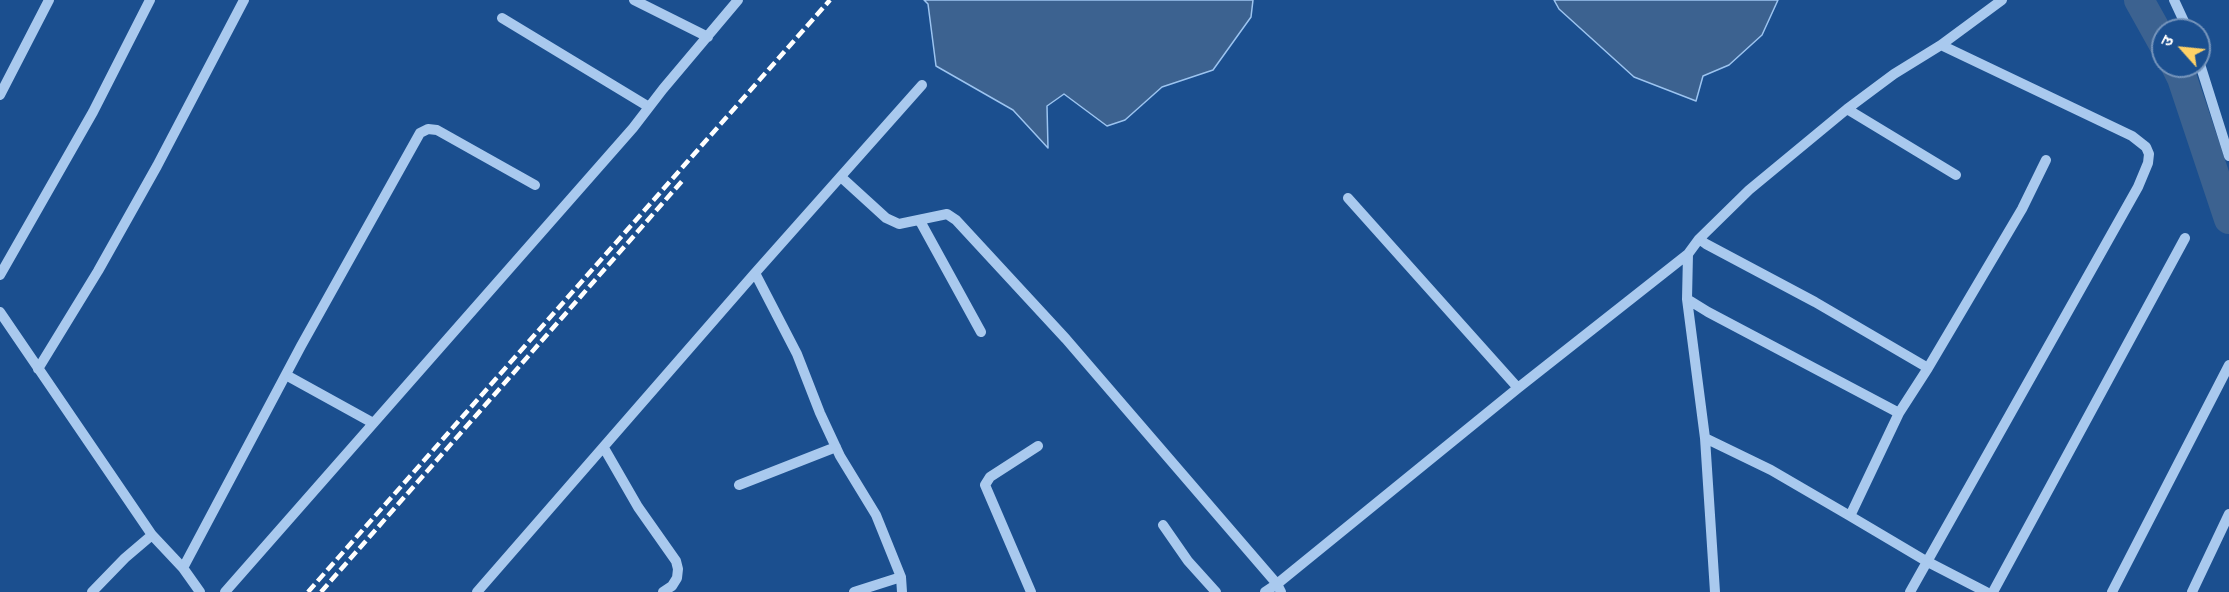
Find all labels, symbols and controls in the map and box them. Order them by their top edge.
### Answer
north arrow [2151,18,2211,78]
text: उ [2156,32,2178,49]

